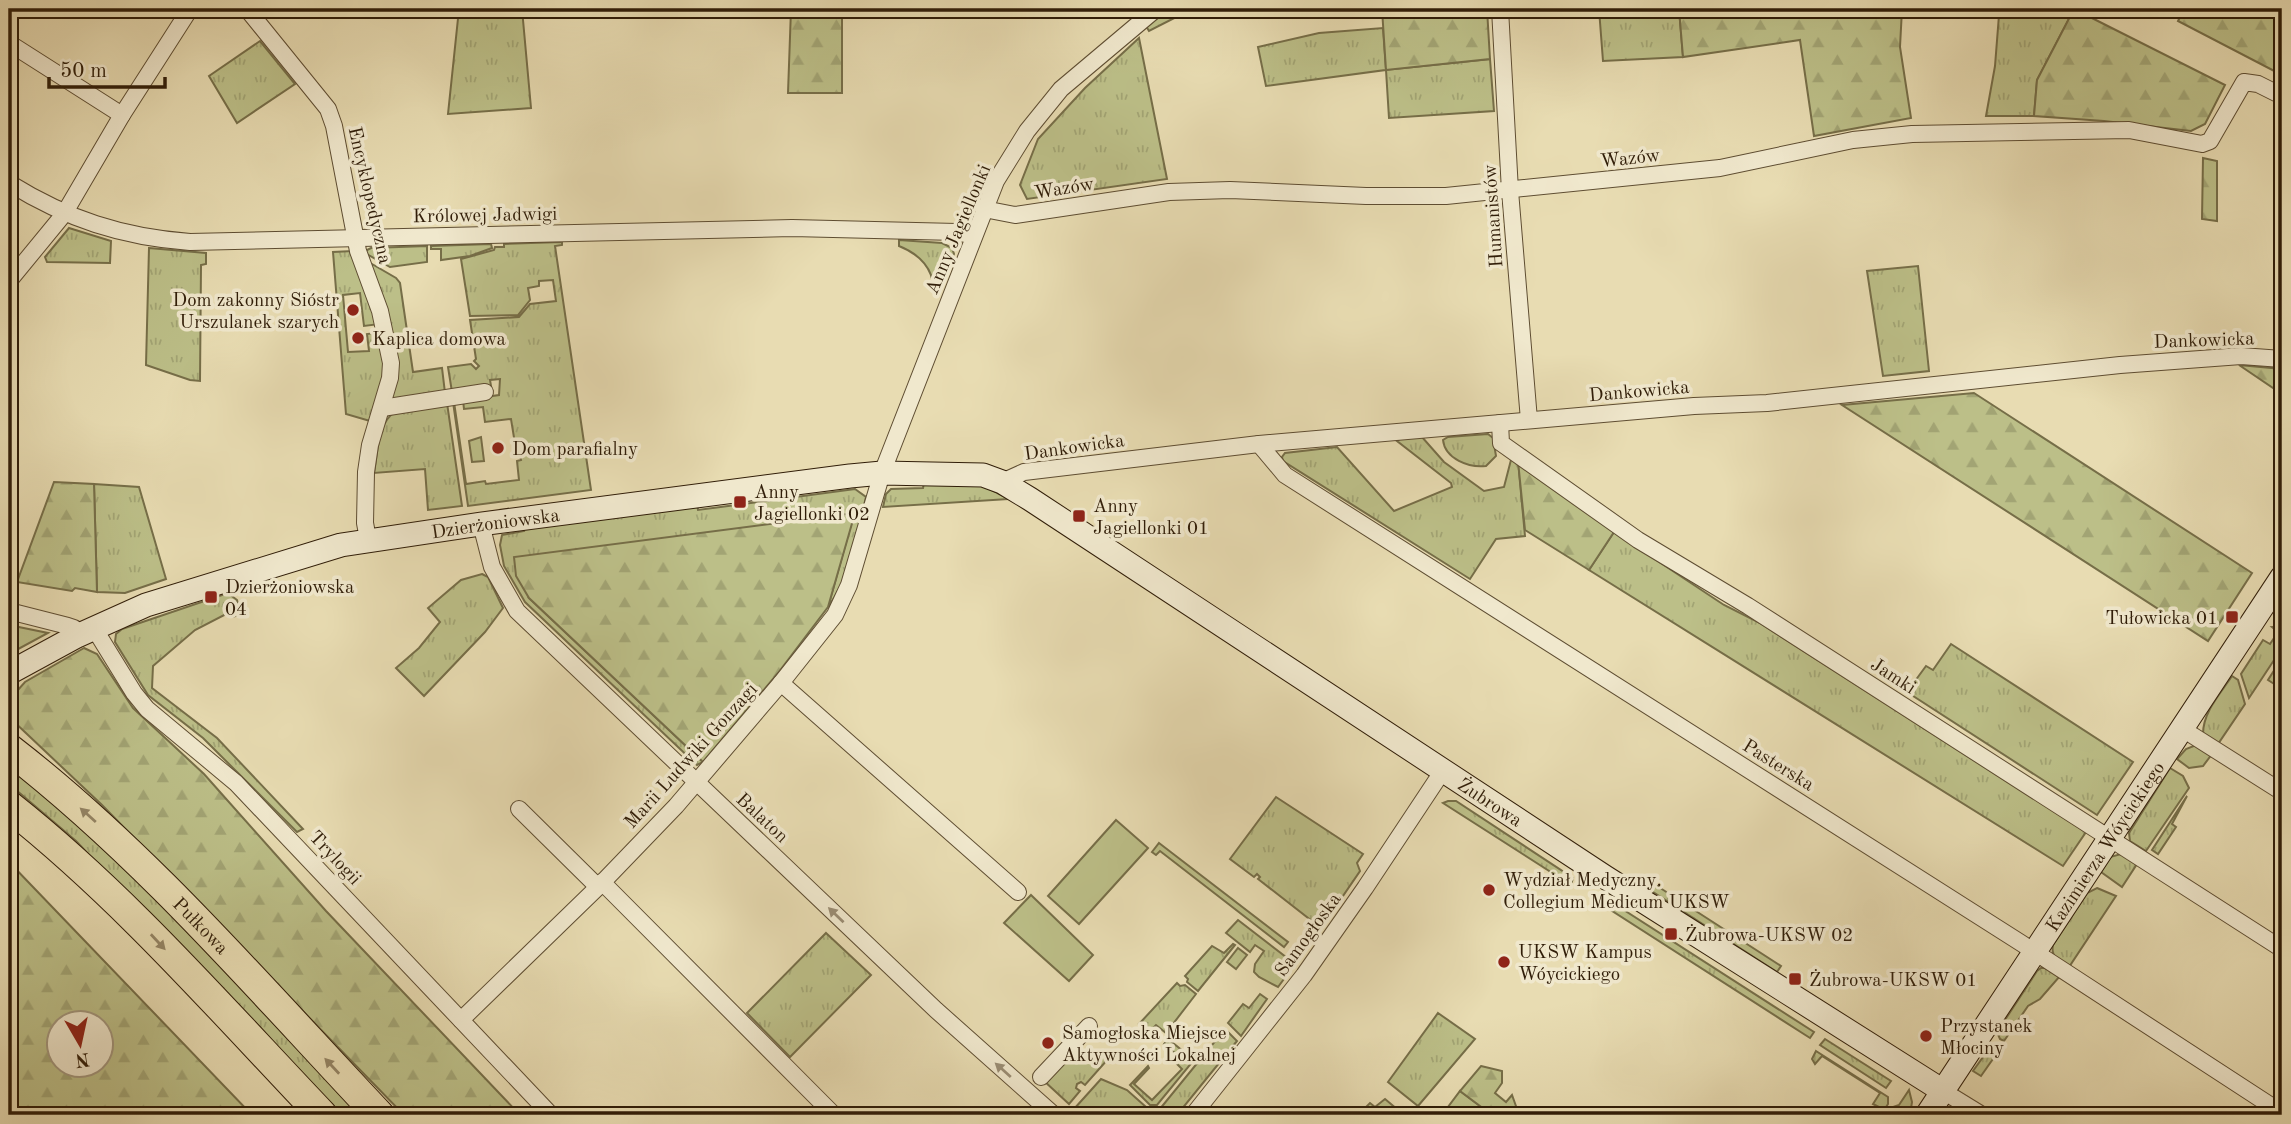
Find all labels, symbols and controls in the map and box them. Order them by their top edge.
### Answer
scale bar [49,46,164,90]
text: 50 m [60,61,107,82]
street label: Encyklopedyczna [344,125,394,267]
street label: Wazów [1599,147,1662,172]
street label: Anny Jagiellonki [923,162,995,298]
street label: Humanistów [1481,163,1508,268]
street label: Wazów [1033,175,1096,204]
street label: Królowej Jadwigi [413,206,558,227]
place label: Dom zakonny Sióstr Urszulanek szarych [172,292,339,333]
marker: Dom zakonny Sióstr Urszulanek szarych [345,302,361,318]
marker: Kaplica domowa [350,330,366,346]
street label: Dankowicka [2153,330,2255,353]
place label: Kaplica domowa [372,331,507,350]
street label: Dankowicka [1588,379,1691,406]
street label: Dankowicka [1023,432,1126,465]
marker: Dom parafialny [490,440,506,456]
place label: Dom parafialny [512,441,638,460]
place label: Anny Jagiellonki 02 [754,484,870,525]
marker: Anny Jagiellonki 02 [732,494,748,510]
place label: Anny Jagiellonki 01 [1093,498,1209,539]
street label: Dzierżoniowska [430,507,562,543]
marker: Anny Jagiellonki 01 [1071,508,1087,524]
place label: Dzierżoniowska 04 [225,579,355,620]
marker: Dzierżoniowska 04 [203,589,219,605]
marker: Tułowicka 01 [2224,609,2240,625]
place label: Tułowicka 01 [2105,610,2218,629]
street label: Jamki [1867,656,1919,699]
street label: Marii Ludwiki Gonzagi [622,680,762,833]
street label: Pasterska [1739,737,1817,796]
street label: Kazimierza Wóycickiego [2044,759,2169,936]
street label: Żubrowa [1454,773,1525,832]
street label: Balaton [732,790,791,847]
one-way arrow [80,807,97,823]
street label: Trylogii [305,828,364,890]
place label: Wydział Medyczny. Collegium Medicum UKSW [1503,872,1730,913]
marker: Wydział Medyczny. Collegium Medicum UKSW [1481,882,1497,898]
street label: Samogłoska [1272,890,1346,981]
street label: Pułkowa [168,895,231,959]
one-way arrow [828,907,845,924]
place label: Żubrowa-UKSW 02 [1685,924,1853,946]
marker: Żubrowa-UKSW 02 [1663,926,1679,942]
one-way arrow [149,933,165,950]
place label: UKSW Kampus Wóycickiego [1518,944,1652,985]
marker: UKSW Kampus Wóycickiego [1496,954,1512,970]
place label: Żubrowa-UKSW 01 [1809,969,1977,991]
marker: Żubrowa-UKSW 01 [1787,971,1803,987]
north arrow [46,1009,116,1078]
place label: Przystanek Młociny [1940,1018,2032,1059]
place label: Samogłoska Miejsce Aktywności Lokalnej [1062,1025,1236,1066]
marker: Przystanek Młociny [1918,1028,1934,1044]
marker: Samogłoska Miejsce Aktywności Lokalnej [1040,1035,1056,1051]
text: N [73,1048,91,1069]
one-way arrow [324,1057,340,1075]
one-way arrow [995,1063,1012,1078]

